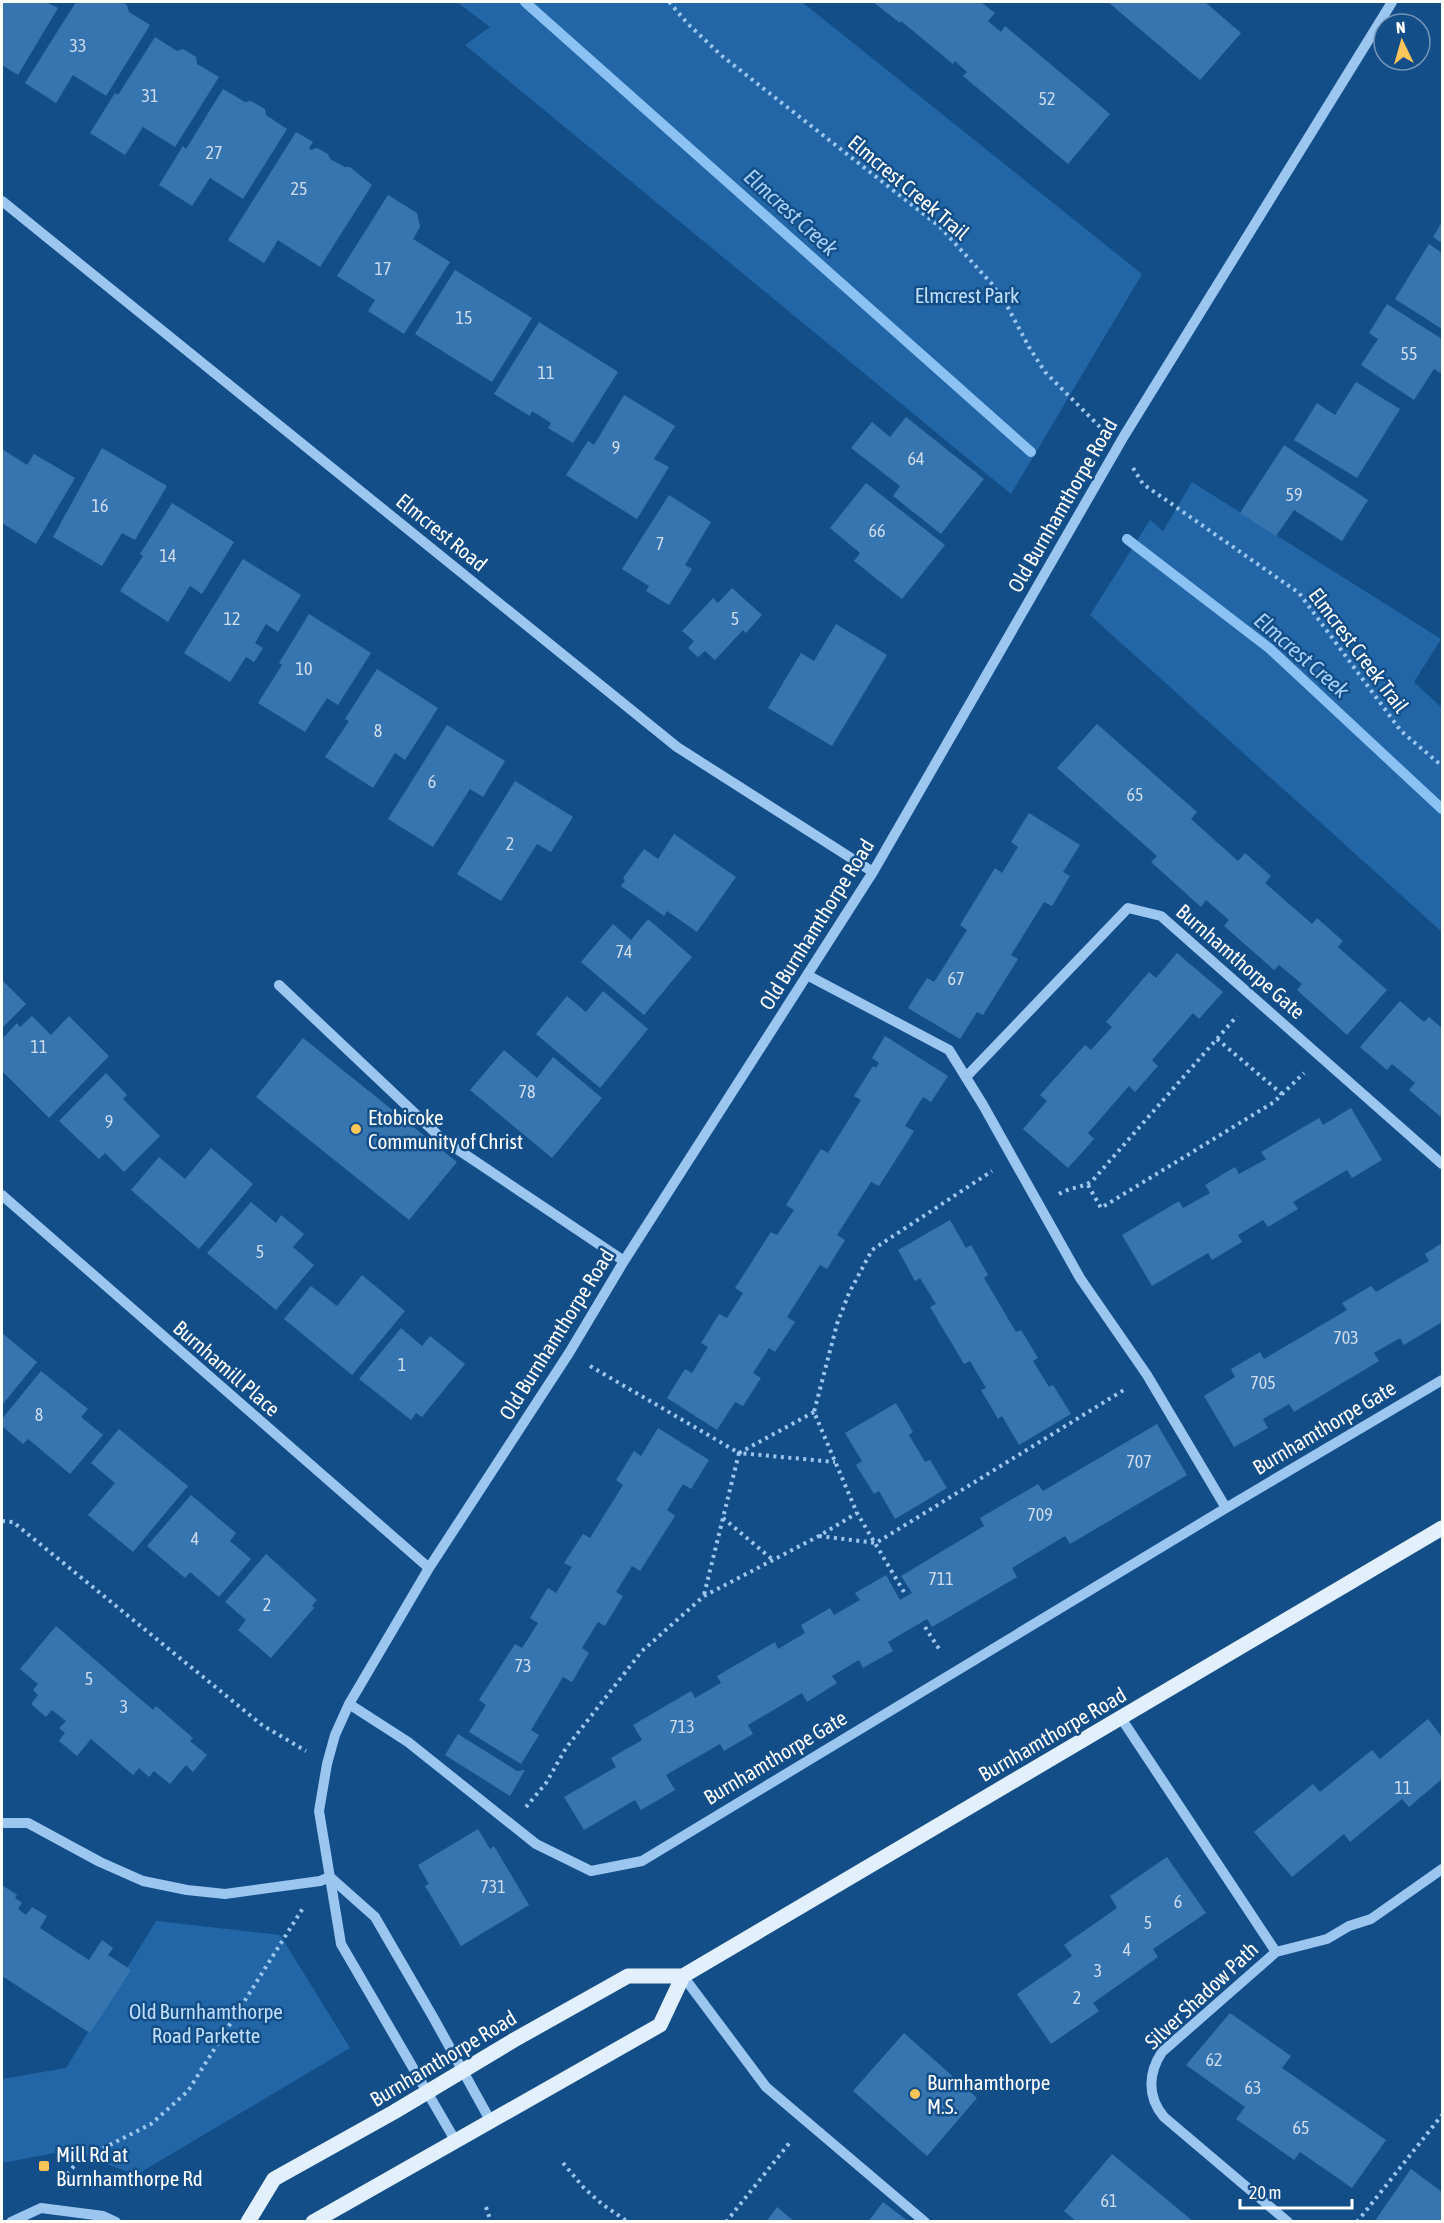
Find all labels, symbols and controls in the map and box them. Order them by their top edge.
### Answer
north arrow [1372,12,1432,72]
text: N [1395,18,1406,36]
house number: 33 [70,35,86,56]
house number: 31 [142,85,158,106]
house number: 52 [1039,88,1055,109]
street label: Elmcrest Creek Trail [844,130,975,245]
house number: 27 [206,142,222,163]
water label: Elmcrest Creek [739,163,843,261]
house number: 25 [291,178,307,199]
house number: 17 [375,258,391,279]
park label: Elmcrest Park [915,283,1019,307]
house number: 15 [456,307,472,328]
house number: 55 [1401,343,1417,364]
house number: 11 [538,362,554,383]
street label: Old Burnhamthorpe Road [1002,414,1122,596]
house number: 9 [612,437,620,458]
house number: 64 [908,448,924,469]
house number: 59 [1286,484,1302,505]
street label: Elmcrest Road [392,488,492,576]
house number: 16 [92,495,108,516]
house number: 66 [869,520,885,541]
house number: 7 [656,533,664,554]
house number: 14 [160,545,176,566]
street label: Elmcrest Creek Trail [1304,583,1414,717]
water label: Elmcrest Creek [1249,607,1355,703]
house number: 12 [224,608,240,629]
house number: 5 [731,608,739,629]
house number: 10 [296,658,312,679]
house number: 8 [374,720,382,741]
house number: 6 [428,771,436,792]
house number: 65 [1127,784,1143,805]
house number: 2 [506,833,514,854]
street label: Old Burnhamthorpe Road [754,834,878,1014]
street label: Burnhamthorpe Gate [1172,899,1310,1023]
house number: 74 [616,941,632,962]
house number: 67 [948,968,964,989]
house number: 11 [31,1036,47,1057]
house number: 78 [519,1081,535,1102]
place label: Etobicoke Community of Christ [368,1105,523,1153]
house number: 9 [105,1111,113,1132]
marker: Etobicoke Community of Christ [349,1122,363,1136]
house number: 5 [256,1241,264,1262]
street label: Old Burnhamthorpe Road [494,1244,618,1424]
street label: Burnhamill Place [169,1315,285,1421]
house number: 703 [1333,1327,1359,1348]
house number: 1 [398,1354,406,1375]
house number: 705 [1250,1372,1276,1393]
street label: Burnhamthorpe Gate [1248,1375,1400,1479]
house number: 8 [35,1404,43,1425]
house number: 707 [1126,1451,1152,1472]
house number: 709 [1027,1504,1053,1525]
house number: 4 [191,1528,199,1549]
house number: 711 [928,1568,954,1589]
house number: 2 [263,1594,271,1615]
house number: 73 [515,1655,531,1676]
house number: 5 [85,1668,93,1689]
street label: Burnhamthorpe Road [974,1682,1130,1786]
house number: 3 [120,1696,128,1717]
street label: Burnhamthorpe Gate [699,1705,851,1809]
house number: 713 [669,1716,695,1737]
house number: 11 [1395,1777,1411,1798]
house number: 731 [480,1876,506,1897]
house number: 6 [1174,1891,1182,1912]
house number: 5 [1144,1912,1152,1933]
street label: Silver Shadow Path [1140,1937,1262,2053]
house number: 4 [1123,1939,1131,1960]
house number: 3 [1094,1960,1102,1981]
house number: 2 [1073,1987,1081,2008]
park label: Old Burnhamthorpe Road Parkette [129,1999,283,2047]
street label: Burnhamthorpe Road [366,2005,520,2111]
house number: 62 [1206,2049,1222,2070]
place label: Burnhamthorpe M.S. [927,2070,1050,2118]
house number: 63 [1245,2077,1261,2098]
marker: Burnhamthorpe M.S. [908,2087,922,2101]
house number: 65 [1293,2117,1309,2138]
place label: Mill Rd at Burnhamthorpe Rd [56,2142,203,2190]
marker: Mill Rd at Burnhamthorpe Rd [37,2159,51,2173]
scale bar [1240,2172,1352,2210]
text: 20 m [1249,2182,1281,2203]
house number: 61 [1101,2190,1117,2211]

